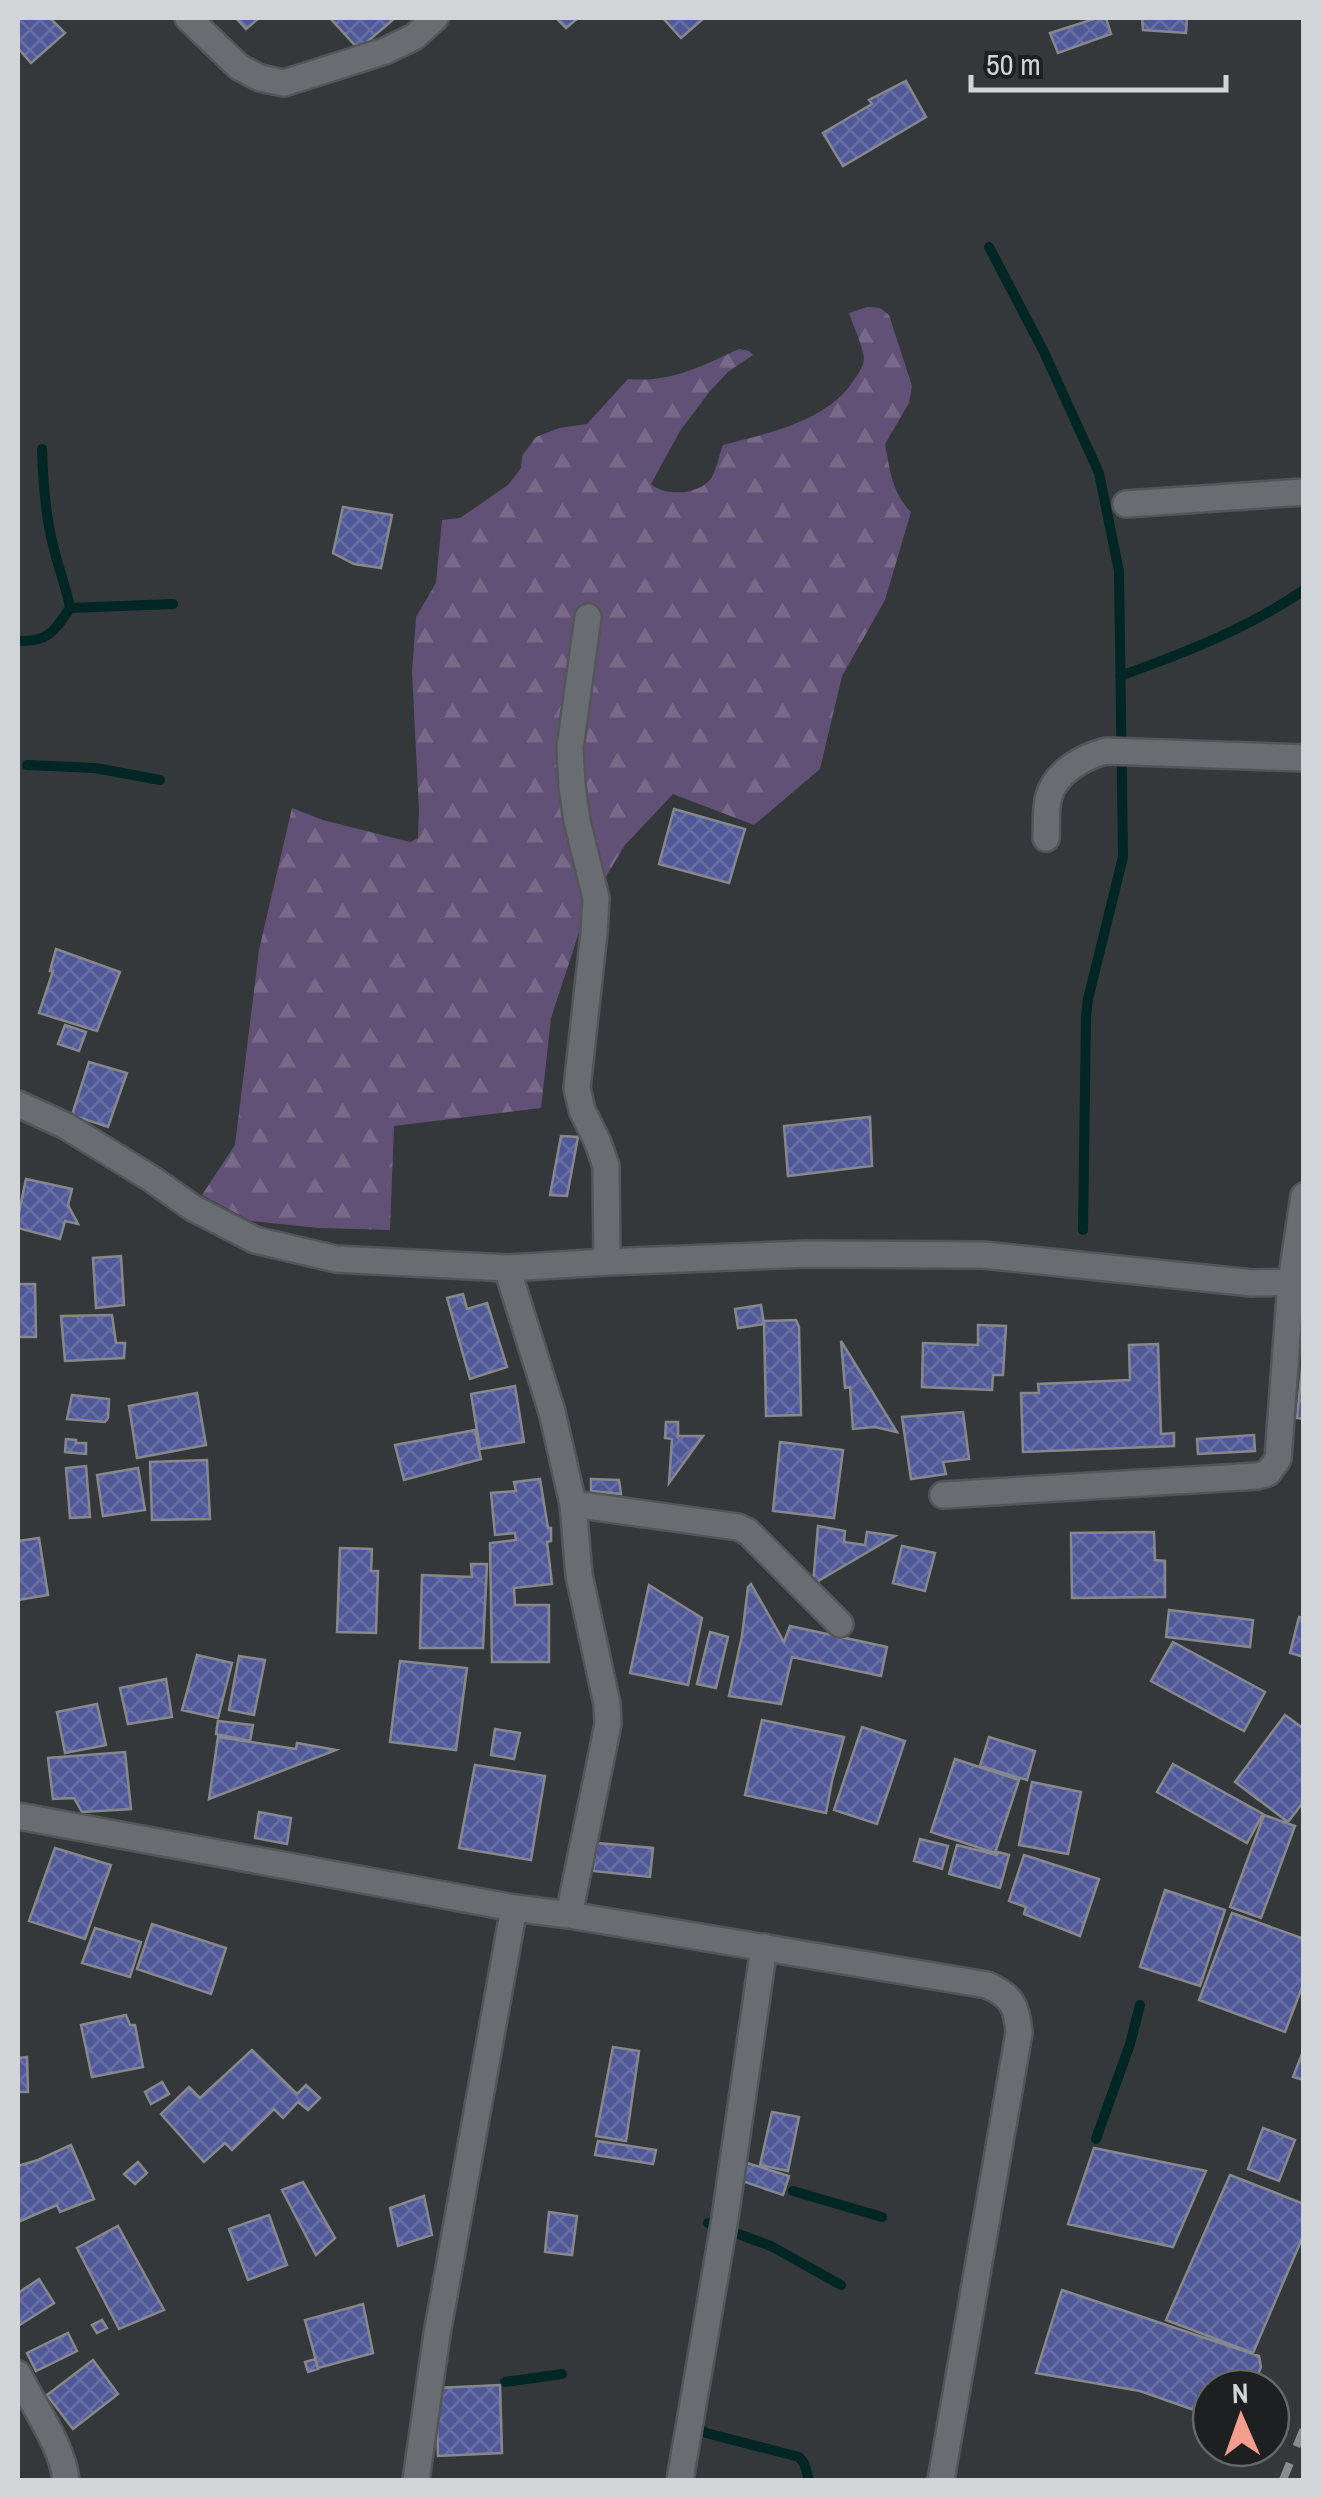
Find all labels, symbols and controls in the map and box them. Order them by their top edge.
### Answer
scale bar [971,30,1226,92]
text: 50 m [986,44,1041,84]
north arrow [1191,2368,1291,2468]
text: N [1231,2374,1249,2412]

